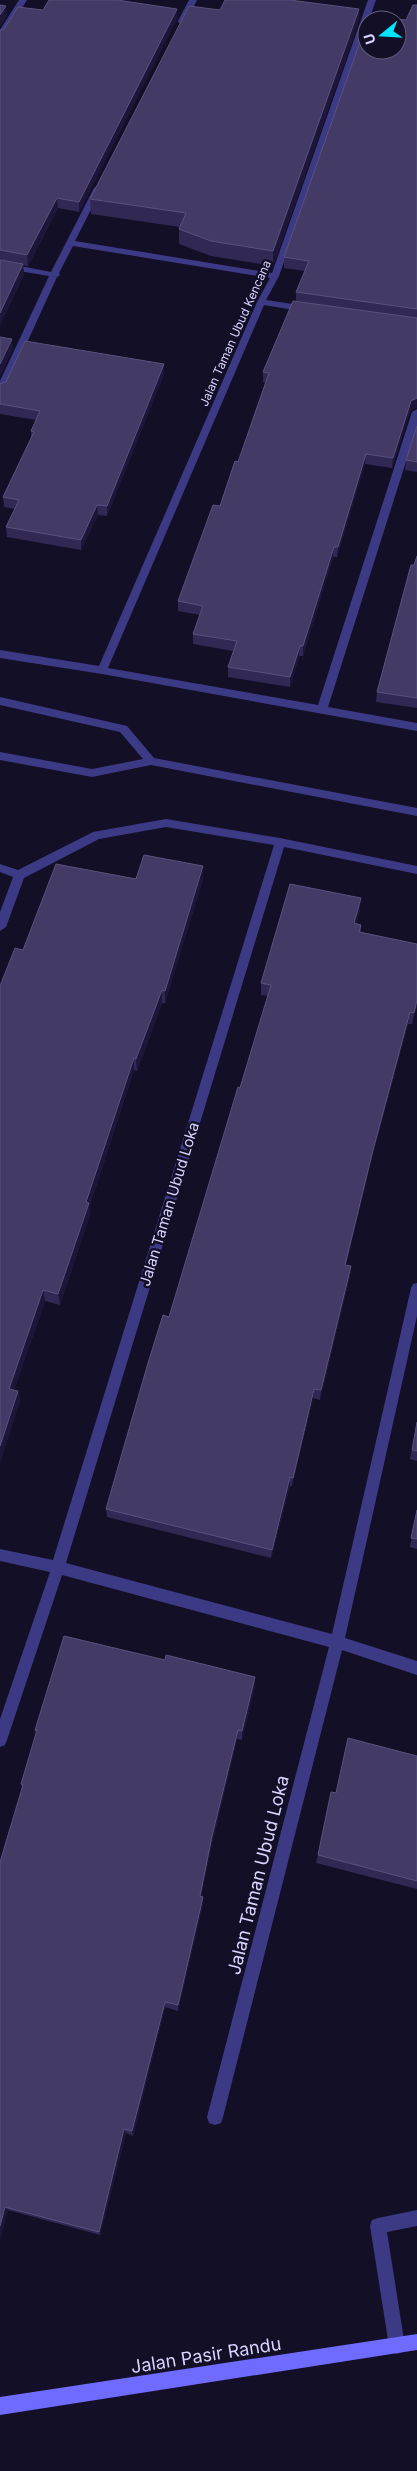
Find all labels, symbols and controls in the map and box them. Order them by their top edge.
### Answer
north arrow [357,10,407,60]
text: U [359,32,379,47]
street label: Jalan Taman Ubud Kencana [196,258,274,408]
street label: Jalan Taman Ubud Loka [135,1120,203,1288]
street label: Jalan Taman Ubud Loka [223,1773,293,1977]
street label: Jalan Pasir Randu [129,2333,283,2377]

